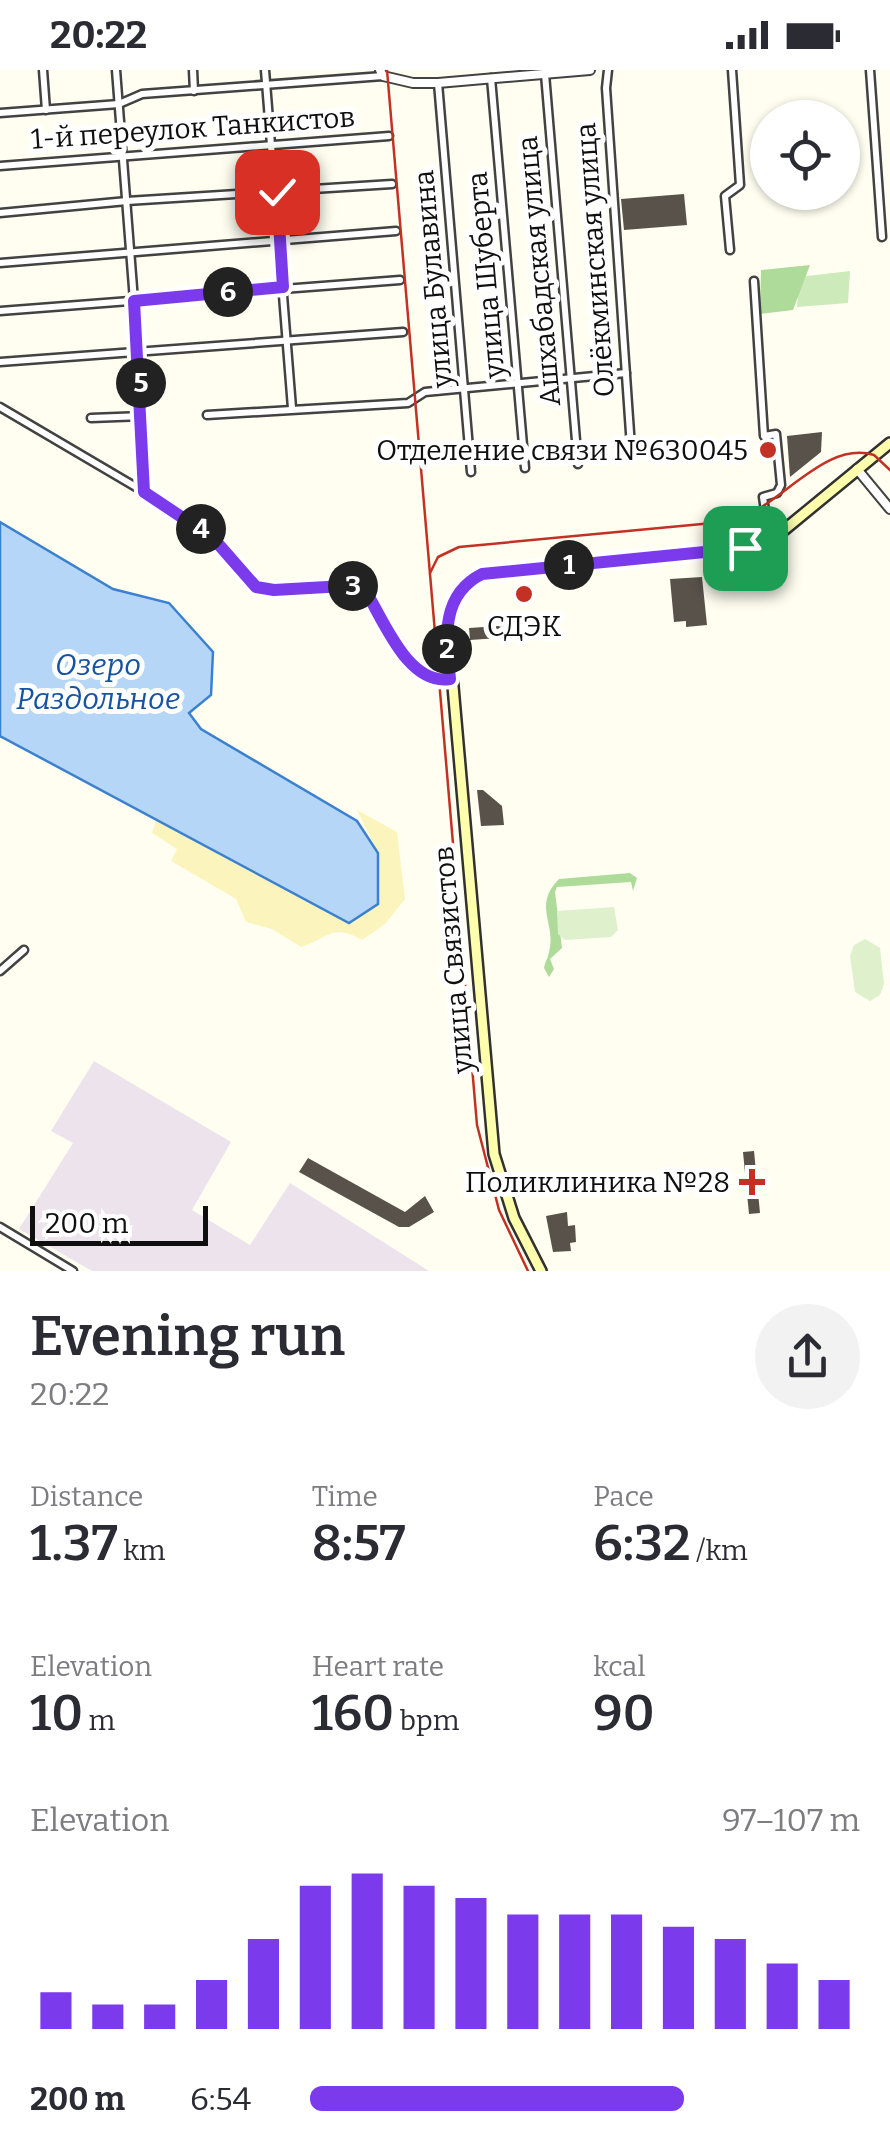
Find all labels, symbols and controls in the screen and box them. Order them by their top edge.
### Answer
text: 20:22 [50,12,147,58]
street label: 1-й переулок Танкистов [30,100,356,156]
map controls [750,100,860,210]
button: locate [750,100,860,210]
street label: Олёкминская улица [569,122,621,398]
street label: Ашхабадская улица [511,134,567,408]
pin [235,150,320,235]
icon: check [250,165,305,220]
street label: улица Булавина [407,169,459,390]
street label: улица Шуберта [461,170,512,381]
pin: 6 [203,267,253,317]
text: 6 [220,275,236,308]
pin: 5 [116,358,166,408]
text: 5 [133,366,149,399]
place label: Отделение связи №630045 [376,434,748,467]
marker: Отделение связи №630045 [757,439,779,461]
pin: 4 [176,504,226,554]
pin [703,506,788,591]
text: 4 [192,512,210,545]
icon: arrive [718,521,773,576]
pin: 1 [544,540,594,590]
text: 1 [563,548,575,581]
pin: 3 [328,561,378,611]
text: 3 [345,569,361,602]
marker: СДЭК [513,583,535,605]
place label: СДЭК [487,610,561,643]
pin: 2 [422,624,472,674]
text: 2 [439,632,455,665]
water label: Озеро Раздольное [16,647,180,717]
street label: улица Связистов [427,845,479,1076]
place label: Поликлиника №28 [465,1166,730,1199]
marker: Поликлиника №28 [739,1169,765,1195]
scale bar [30,1201,208,1246]
text: 200 m [45,1207,128,1240]
text: Evening run [30,1304,345,1370]
button: share [755,1304,860,1409]
text: 20:22 [30,1375,110,1413]
text: Distance [30,1480,143,1513]
text: Time [312,1480,378,1513]
text: Pace [593,1480,654,1513]
text: 1.37 [30,1513,118,1573]
text: 8:57 [312,1513,406,1573]
text: 6:32 [593,1513,691,1573]
text: km [118,1534,165,1567]
text: /km [691,1534,748,1567]
text: Elevation [30,1650,152,1683]
text: Heart rate [312,1650,444,1683]
text: kcal [593,1650,645,1683]
text: 10 [30,1683,83,1743]
text: 160 [312,1683,394,1743]
text: 90 [593,1683,655,1743]
text: m [83,1704,115,1737]
text: bpm [394,1704,459,1737]
text: Elevation [30,1801,170,1839]
text: 97–107 m [722,1801,860,1839]
text: 200 m [30,2080,125,2118]
text: 6:54 [190,2080,251,2118]

